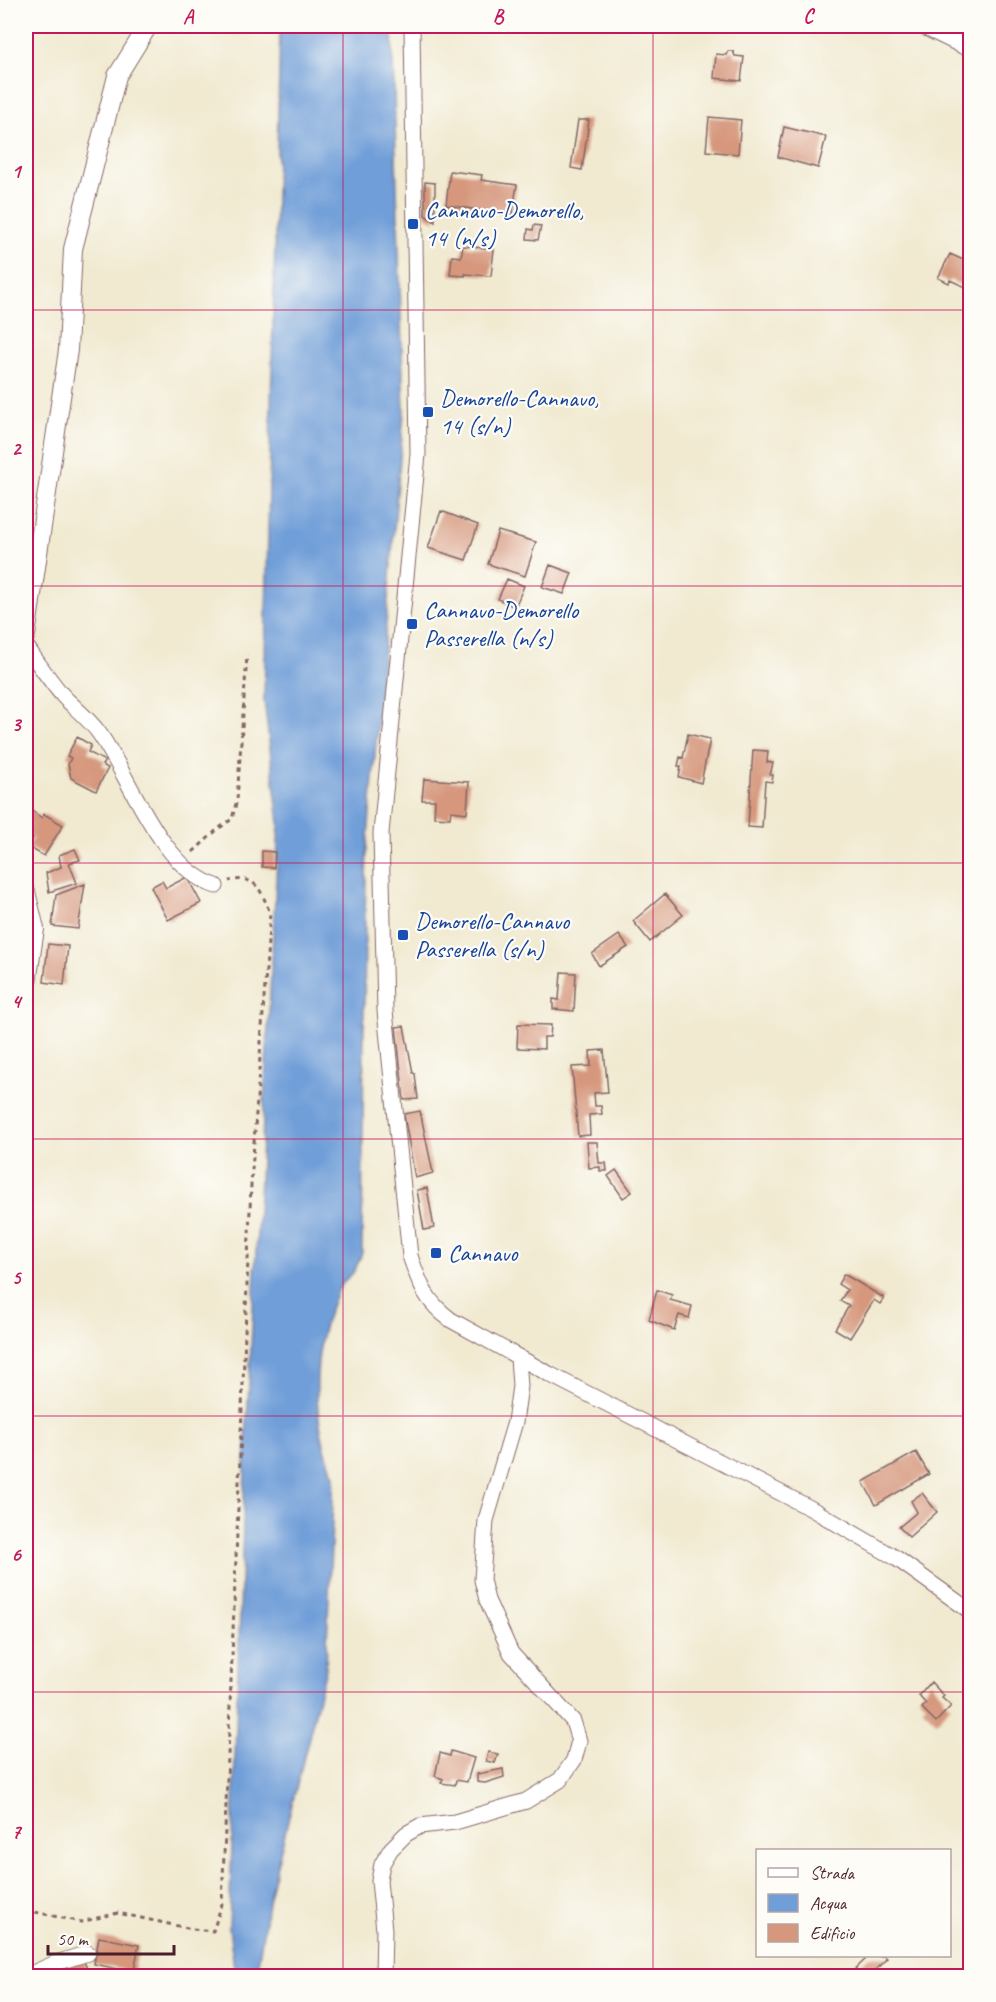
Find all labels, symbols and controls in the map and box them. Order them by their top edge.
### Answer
text: A [183,4,195,29]
text: B [493,4,505,29]
text: C [803,4,815,29]
text: 1 [12,159,23,184]
place label: Cannavo-Demorello, 14 (n/s) [425,195,584,253]
marker: Cannavo-Demorello, 14 (n/s) [406,217,420,231]
place label: Demorello-Cannavo, 14 (s/n) [440,383,599,441]
marker: Demorello-Cannavo, 14 (s/n) [421,405,435,419]
text: 2 [12,436,23,461]
place label: Cannavo-Demorello Passerella (n/s) [424,595,580,653]
marker: Cannavo-Demorello Passerella (n/s) [405,617,419,631]
text: 3 [12,712,23,737]
place label: Demorello-Cannavo Passerella (s/n) [415,906,571,964]
marker: Demorello-Cannavo Passerella (s/n) [396,928,410,942]
text: 4 [12,989,24,1014]
place label: Cannavo [448,1238,519,1268]
marker: Cannavo [429,1246,443,1260]
text: 5 [12,1265,23,1290]
text: 6 [11,1542,22,1567]
text: 7 [12,1819,23,1844]
legend [756,1849,951,1957]
text: Strada [810,1862,855,1884]
text: Acqua [810,1892,848,1914]
scale bar [48,1918,174,1956]
text: Edificio [810,1922,856,1944]
text: 50 m [57,1928,90,1950]

